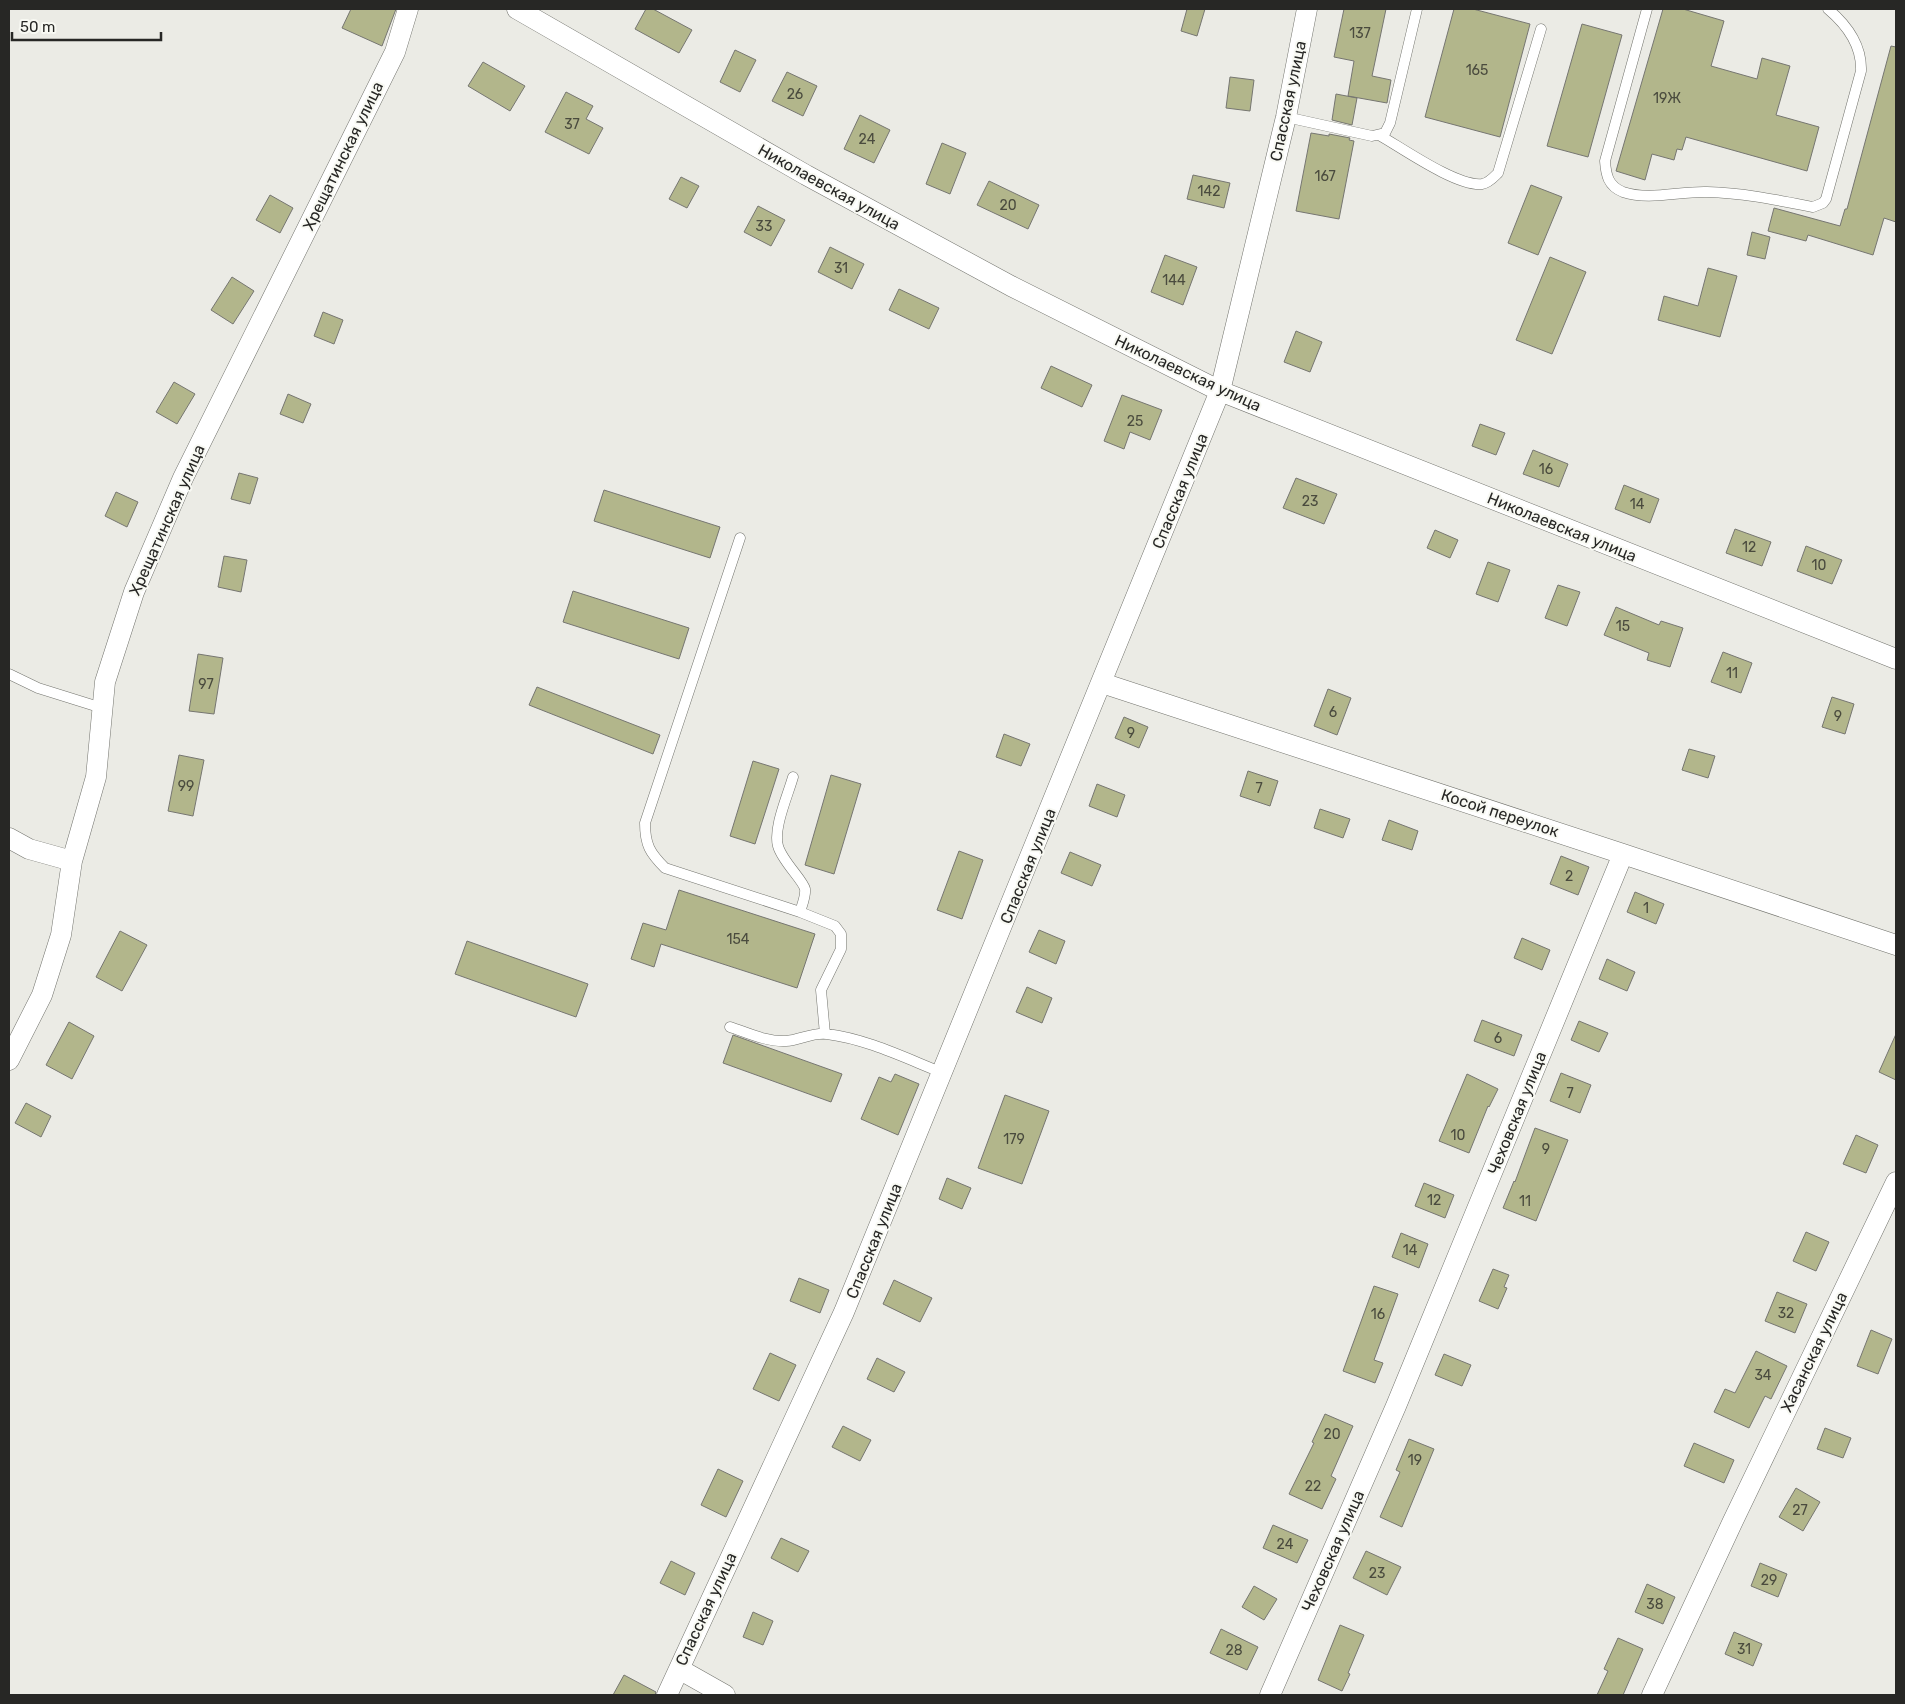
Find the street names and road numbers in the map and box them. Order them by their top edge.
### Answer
street label: Спасская улица [1266,39,1310,163]
street label: Хрещатинская улица [299,79,387,233]
street label: Николаевская улица [755,140,903,234]
street label: Николаевская улица [1112,331,1264,415]
street label: Спасская улица [1148,431,1212,551]
street label: Хрещатинская улица [125,442,209,598]
street label: Николаевская улица [1485,488,1639,566]
street label: Косой переулок [1439,785,1562,841]
street label: Спасская улица [996,806,1060,926]
street label: Чеховская улица [1484,1049,1550,1177]
street label: Спасская улица [842,1181,906,1301]
street label: Хасанская улица [1777,1289,1851,1415]
street label: Чеховская улица [1298,1487,1368,1615]
street label: Спасская улица [671,1549,741,1669]

